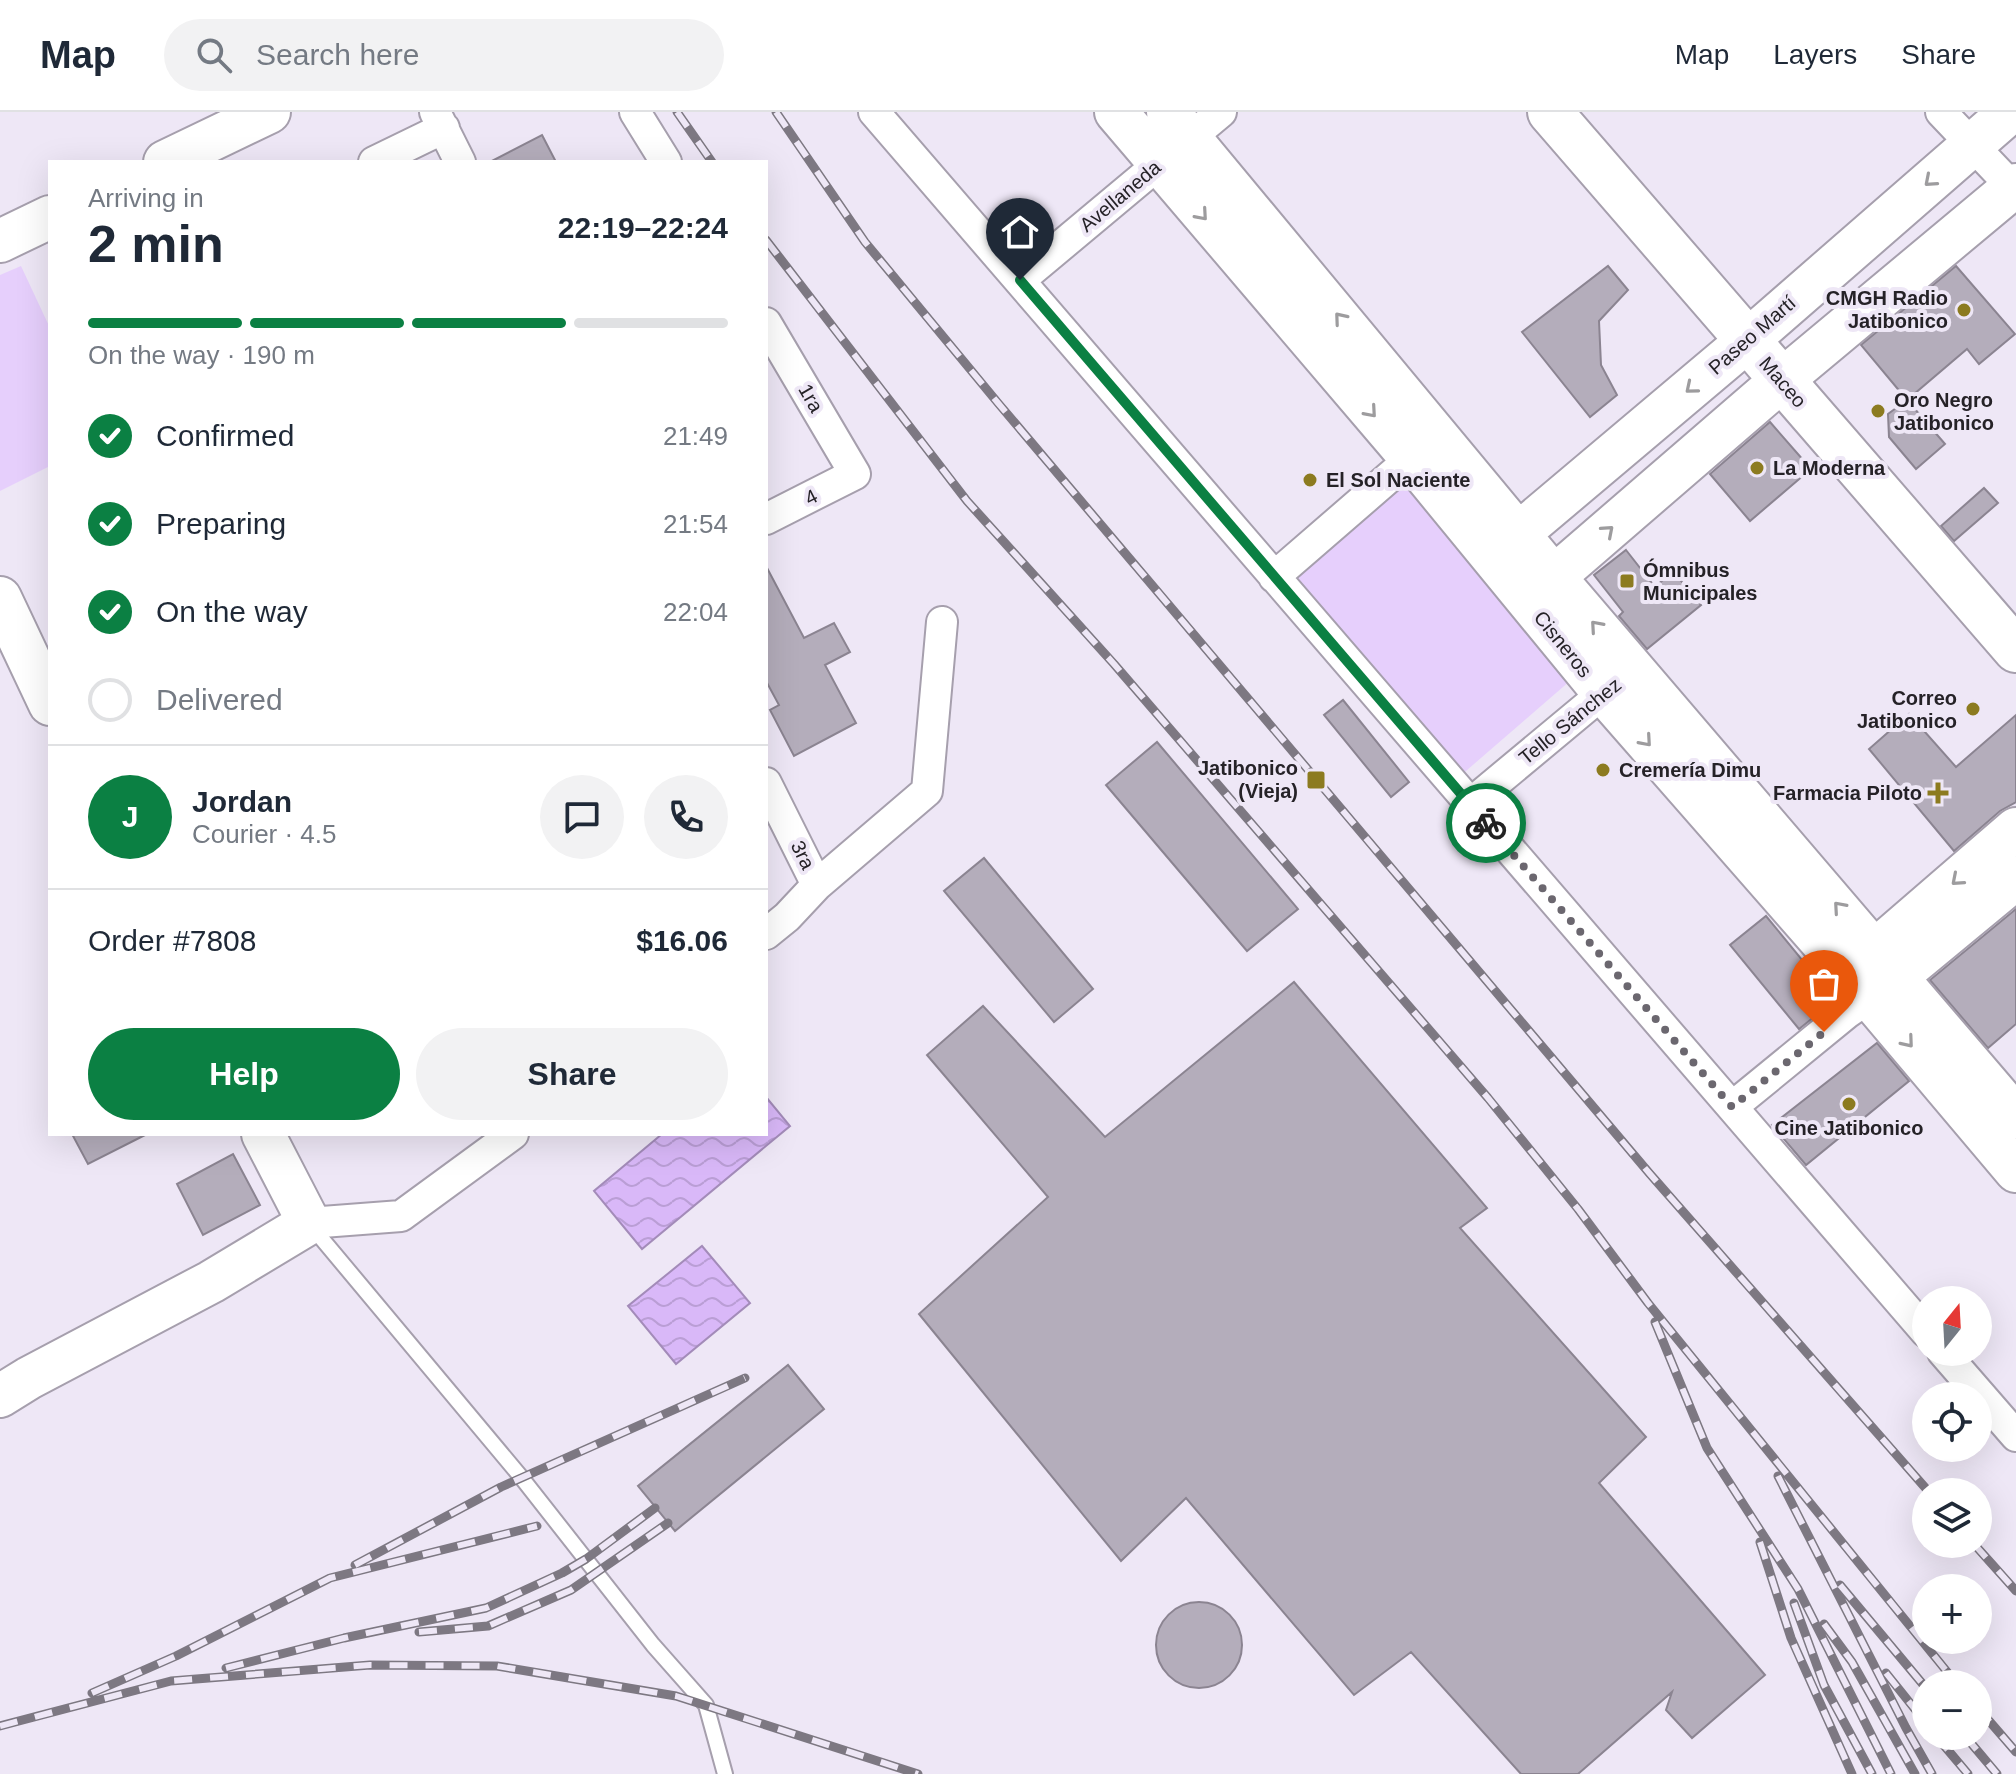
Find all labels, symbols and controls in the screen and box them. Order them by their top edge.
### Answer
search box [164,19,724,91]
icon: search [192,33,236,77]
text: Map [40,34,116,76]
text: Search here [256,38,419,71]
text: Map [1675,39,1729,70]
text: Layers [1773,39,1857,70]
text: Share [1901,39,1976,70]
street label: Avellaneda [1075,155,1166,236]
one-way arrow [1924,172,1939,186]
text: Arriving in [88,183,204,213]
pin [986,198,1054,280]
one-way arrow [1192,205,1207,220]
icon: home [998,210,1042,254]
text: 22:19–22:24 [558,211,728,244]
text: 2 min [88,215,224,273]
place label: CMGH Radio Jatibonico [1826,287,1948,332]
street label: Paseo Martí [1704,291,1800,379]
marker: CMGH Radio Jatibonico [1955,301,1973,319]
one-way arrow [1335,313,1350,328]
text: On the way · 190 m [88,340,315,370]
street label: Maceo [1755,352,1811,412]
one-way arrow [1686,378,1700,393]
street label: 1ra [794,380,828,417]
place label: Oro Negro Jatibonico [1894,389,1994,434]
marker: Oro Negro Jatibonico [1869,402,1887,420]
one-way arrow [1361,403,1376,418]
icon: check [88,414,132,458]
text: Confirmed [156,419,294,452]
text: 21:49 [663,421,728,451]
place label: La Moderna [1773,457,1886,479]
marker: La Moderna [1748,459,1766,477]
place label: El Sol Naciente [1326,469,1471,491]
marker: El Sol Naciente [1301,471,1319,489]
street label: 4 [801,485,821,509]
icon: check [88,502,132,546]
text: Preparing [156,507,286,540]
text: 21:54 [663,509,728,539]
one-way arrow [1598,526,1613,541]
place label: Ómnibus Municipales [1643,558,1757,604]
marker: Ómnibus Municipales [1618,572,1636,590]
icon: check [88,590,132,634]
text: On the way [156,595,308,628]
text: 22:04 [663,597,728,627]
street label: Cisneros [1530,606,1596,682]
one-way arrow [1591,620,1606,635]
street label: Tello Sánchez [1515,673,1625,769]
text: Delivered [156,683,283,716]
place label: Correo Jatibonico [1857,687,1957,732]
marker: Correo Jatibonico [1964,700,1982,718]
one-way arrow [1636,731,1650,746]
place label: Jatibonico (Vieja) [1198,757,1298,802]
place label: Cremería Dimu [1619,759,1761,781]
marker: Cremería Dimu [1594,761,1612,779]
marker: Jatibonico (Vieja) [1305,769,1327,791]
button: chat [540,775,624,859]
button: phone [644,775,728,859]
place label: Farmacia Piloto [1773,782,1922,804]
courier [1446,783,1526,863]
marker: Farmacia Piloto [1929,784,1947,802]
text: Jordan [192,785,292,818]
text: J [122,800,138,833]
icon: bike [1464,801,1508,845]
text: Courier · 4.5 [192,819,337,849]
street label: 3ra [787,837,820,874]
one-way arrow [1952,870,1966,885]
one-way arrow [1834,902,1849,917]
text: Order #7808 [88,924,256,957]
text: $16.06 [636,924,728,957]
pin [1790,950,1858,1032]
icon: bag [1802,962,1846,1006]
button: Help [88,1028,400,1120]
button: Share [416,1028,728,1120]
one-way arrow [1898,1033,1913,1048]
marker: Cine Jatibonico [1840,1095,1858,1113]
place label: Cine Jatibonico [1775,1117,1923,1139]
north arrow [1912,1286,1992,1366]
map controls [1912,1286,1992,1750]
button: locate [1912,1382,1992,1462]
button: layers [1912,1478,1992,1558]
button: + [1912,1574,1992,1654]
button: − [1912,1670,1992,1750]

